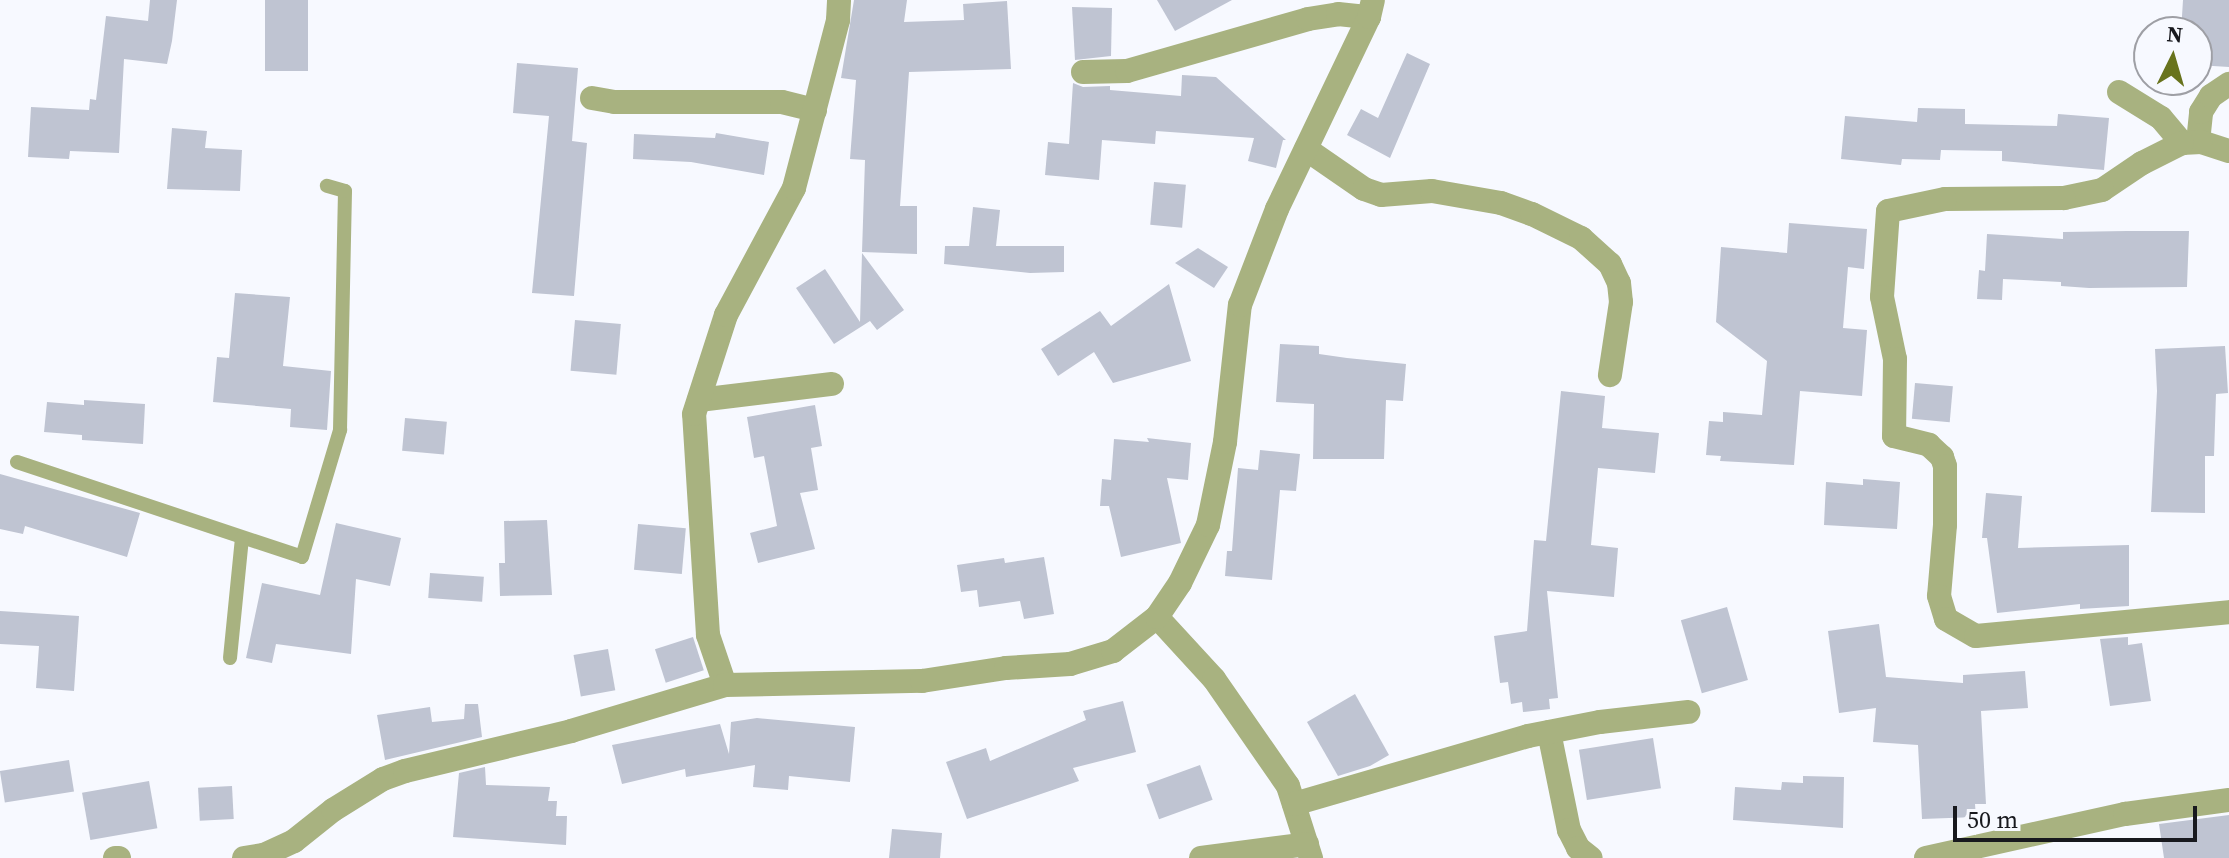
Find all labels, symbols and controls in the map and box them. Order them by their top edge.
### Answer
north arrow [2133,16,2213,96]
text: N [2166,18,2184,50]
scale bar [1957,790,2201,840]
text: 50 m [1967,803,2018,836]

